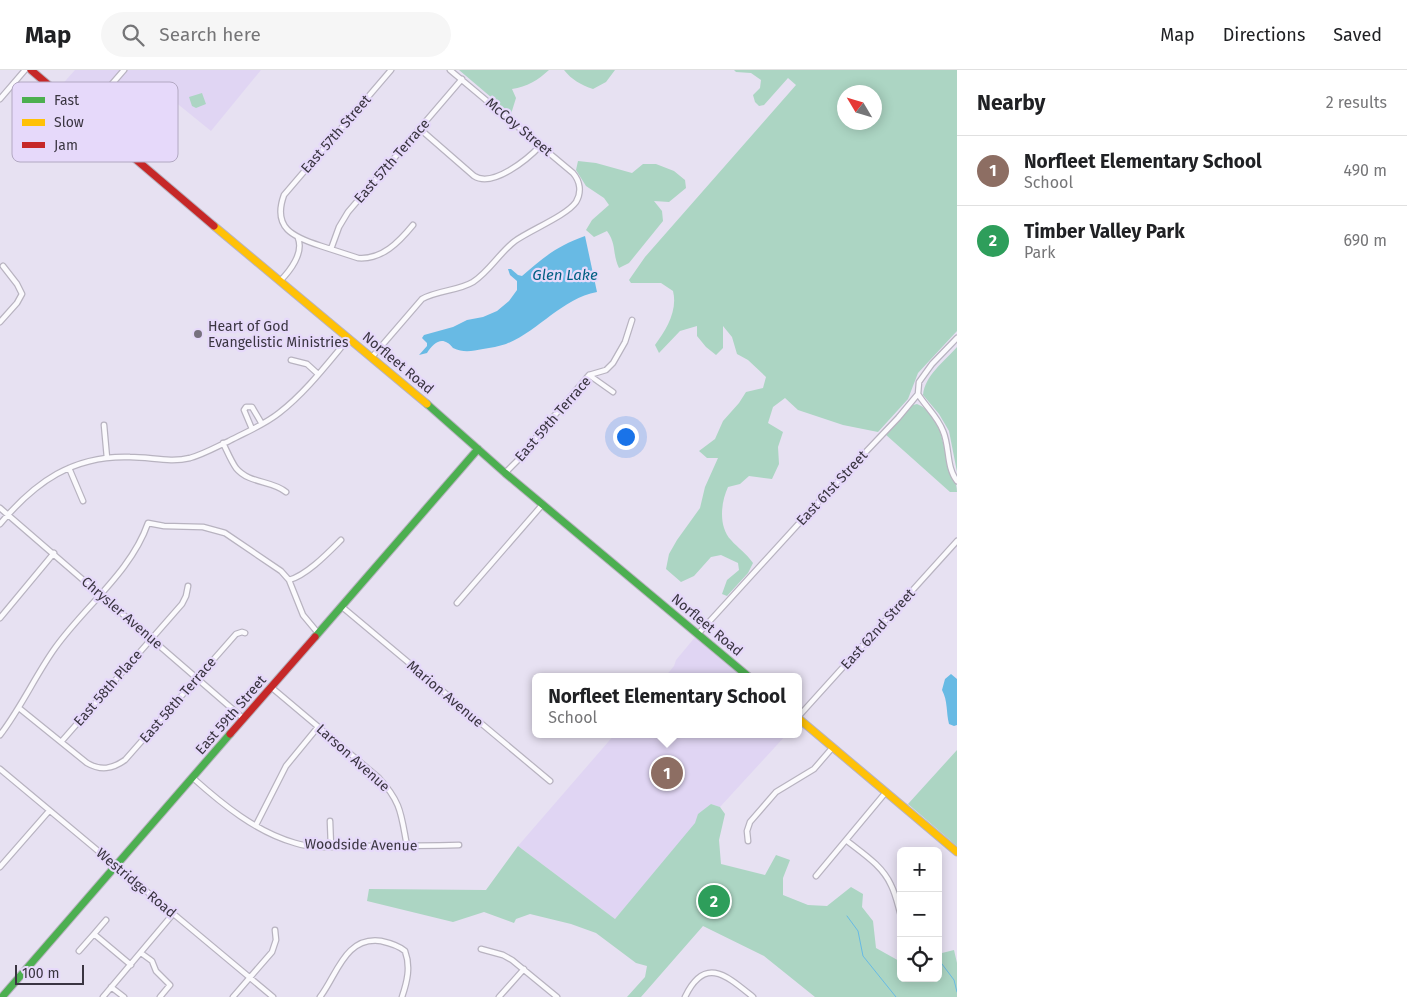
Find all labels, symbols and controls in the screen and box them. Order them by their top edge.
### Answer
search box [101,12,451,57]
text: Map [25,21,71,49]
icon: search [119,21,147,49]
text: Search here [159,23,261,46]
text: Map [1160,24,1195,46]
text: Directions [1223,24,1305,46]
text: Saved [1333,24,1382,46]
legend [12,82,178,162]
north arrow [837,85,882,130]
text: Nearby [977,90,1045,116]
street label: East 57th Street [297,91,375,177]
text: Fast [54,92,80,109]
text: 2 results [1326,93,1387,112]
street label: McCoy Street [482,94,557,160]
text: Slow [54,114,84,131]
street label: East 57th Terrace [351,115,433,207]
text: Jam [54,137,78,154]
text: Norfleet Elementary School [1024,150,1262,173]
text: 1 [989,161,997,180]
text: 490 m [1344,161,1387,180]
text: School [1024,173,1073,192]
text: Timber Valley Park [1024,220,1185,243]
text: 2 [989,231,997,250]
text: 690 m [1343,231,1387,250]
text: Park [1024,243,1056,262]
water label: Glen Lake [532,266,598,284]
place label: Heart of God Evangelistic Ministries [208,318,349,351]
marker: Heart of God Evangelistic Ministries [192,328,204,340]
street label: Norfleet Road [359,328,437,398]
street label: East 59th Terrace [511,373,595,465]
your location [613,424,639,450]
street label: East 61st Street [793,446,872,529]
street label: Chrysler Avenue [78,573,166,653]
street label: East 62nd Street [837,584,919,673]
street label: Norfleet Road [668,590,746,660]
street label: East 58th Place [70,646,146,730]
street label: East 58th Terrace [136,654,220,746]
street label: Marion Avenue [403,657,487,731]
street label: East 59th Street [192,671,271,758]
popup [532,673,802,738]
text: Norfleet Elementary School [548,685,786,708]
text: School [548,708,597,727]
street label: Larson Avenue [313,721,393,795]
pin: 1 [651,754,683,792]
street label: Woodside Avenue [304,836,418,854]
street label: Westridge Road [93,845,179,921]
map controls [897,847,942,982]
button: + [897,847,942,892]
pin: 2 [698,882,730,920]
button: − [897,892,942,937]
button: locate [897,937,942,982]
scale bar [15,962,84,985]
text: 100 m [22,965,59,982]

